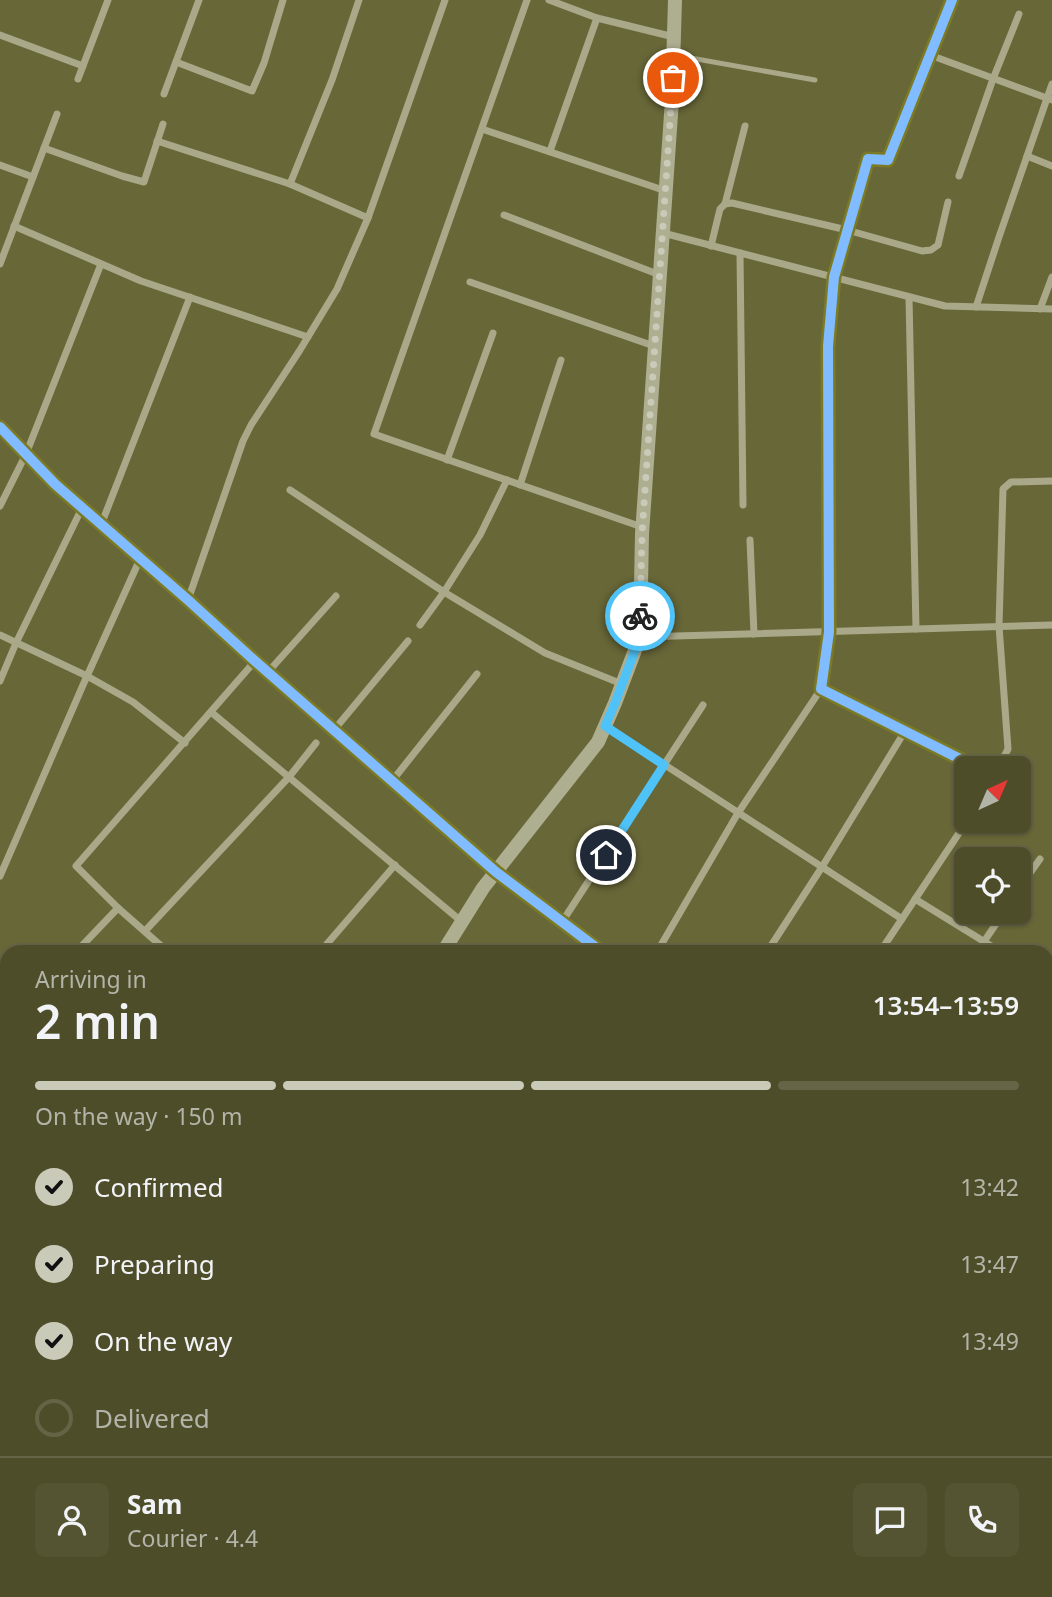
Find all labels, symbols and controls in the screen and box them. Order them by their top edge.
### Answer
pin [643,48,703,108]
icon: bag [654,59,692,97]
courier [605,581,675,651]
icon: bike [621,597,659,635]
north arrow [954,756,1031,833]
map controls [954,756,1031,924]
pin [576,825,636,885]
icon: home [587,836,625,874]
button: locate [954,847,1031,924]
text: Arriving in [35,963,147,995]
text: 13:54–13:59 [873,987,1019,1023]
text: 2 min [35,990,160,1052]
text: On the way · 150 m [35,1100,242,1132]
icon: check [35,1168,73,1206]
text: Confirmed [94,1169,224,1205]
text: 13:42 [960,1171,1019,1203]
icon: check [35,1245,73,1283]
text: Preparing [94,1246,215,1282]
text: 13:47 [960,1248,1019,1280]
icon: check [35,1322,73,1360]
text: On the way [94,1323,232,1359]
text: 13:49 [960,1325,1019,1357]
text: Delivered [94,1400,210,1436]
button: person [35,1483,109,1557]
button: chat [853,1483,927,1557]
button: phone [945,1483,1019,1557]
text: Sam [127,1486,182,1522]
text: Courier · 4.4 [127,1522,258,1554]

